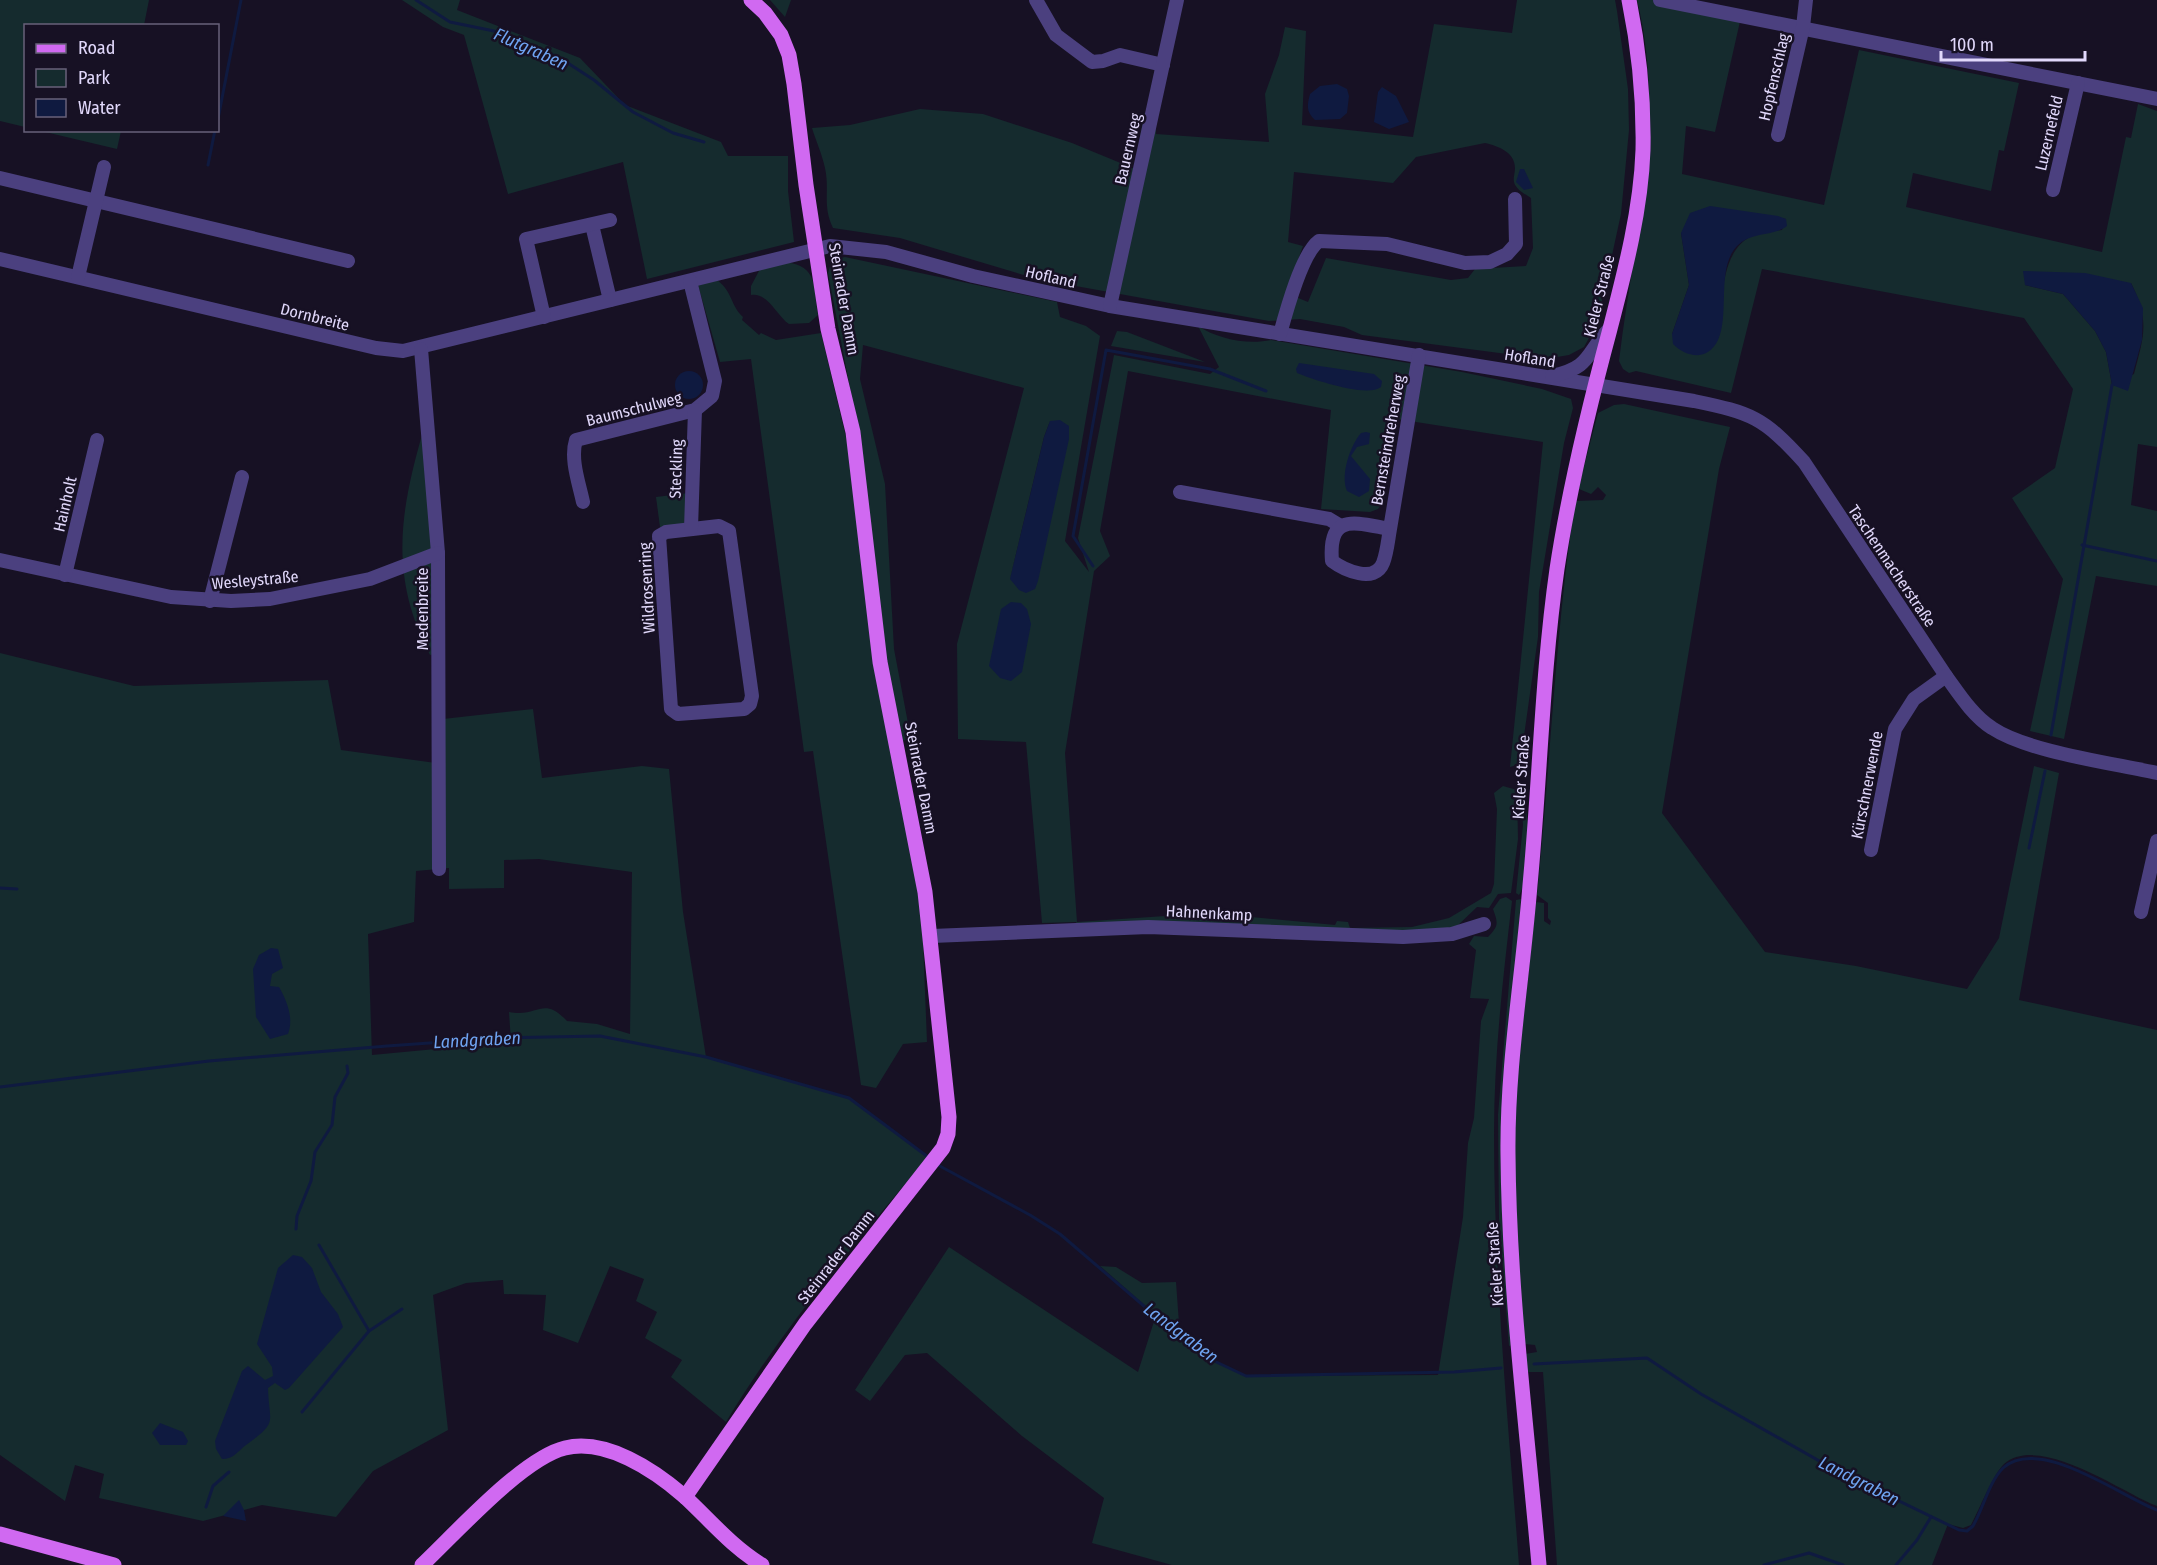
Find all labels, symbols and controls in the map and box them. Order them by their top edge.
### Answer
water label: Flutgraben [490,23,572,75]
legend [24,24,219,132]
scale bar [1941,24,2085,62]
street label: Hopfenschlag [1755,31,1793,123]
text: 100 m [1950,34,1994,56]
text: Road [78,37,115,59]
text: Park [78,67,111,89]
street label: Luzernefeld [2031,94,2067,172]
text: Water [78,97,121,119]
street label: Bauernweg [1111,111,1146,187]
street label: Steinrader Damm [825,241,863,357]
street label: Kieler Straße [1580,253,1618,339]
street label: Hofland [1024,262,1078,292]
street label: Dornbreite [279,299,351,335]
street label: Hofland [1503,345,1557,371]
street label: Bernsteindreherweg [1367,373,1409,507]
street label: Baumschulweg [584,388,684,430]
street label: Steckling [665,439,687,499]
street label: Hainholt [49,474,81,534]
street label: Taschenmacherstraße [1844,501,1940,631]
street label: Wildrosenring [635,542,659,634]
street label: Wesleystraße [211,567,299,593]
street label: Medenbreite [413,568,432,650]
street label: Steinrader Damm [901,720,941,836]
street label: Kürschnerwende [1847,729,1887,841]
street label: Kieler Straße [1509,734,1533,820]
street label: Hahnenkamp [1165,901,1253,925]
water label: Landgraben [433,1027,521,1053]
street label: Steinrader Damm [794,1206,878,1308]
street label: Kieler Straße [1483,1221,1507,1307]
water label: Landgraben [1139,1298,1223,1368]
water label: Landgraben [1815,1451,1903,1511]

